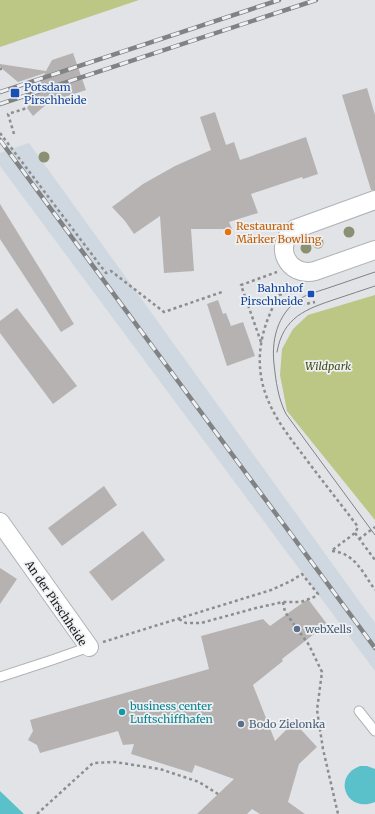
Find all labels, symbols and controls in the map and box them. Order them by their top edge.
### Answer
place label: Potsdam Pirschheide [24,80,87,107]
marker: Potsdam Pirschheide [9,87,21,99]
place label: Restaurant Märker Bowling [236,219,322,246]
marker: Restaurant Märker Bowling [223,227,233,237]
place label: Bahnhof Pirschheide [241,281,304,308]
marker: Bahnhof Pirschheide [306,289,316,299]
park label: Wildpark [305,359,351,373]
street label: An der Pirschheide [22,557,90,649]
place label: webXells [304,622,352,636]
marker: webXells [292,624,302,634]
place label: business center Luftschiffhafen [129,699,213,726]
marker: business center Luftschiffhafen [117,707,127,717]
place label: Bodo Zielonka [249,717,325,731]
marker: Bodo Zielonka [236,719,246,729]

